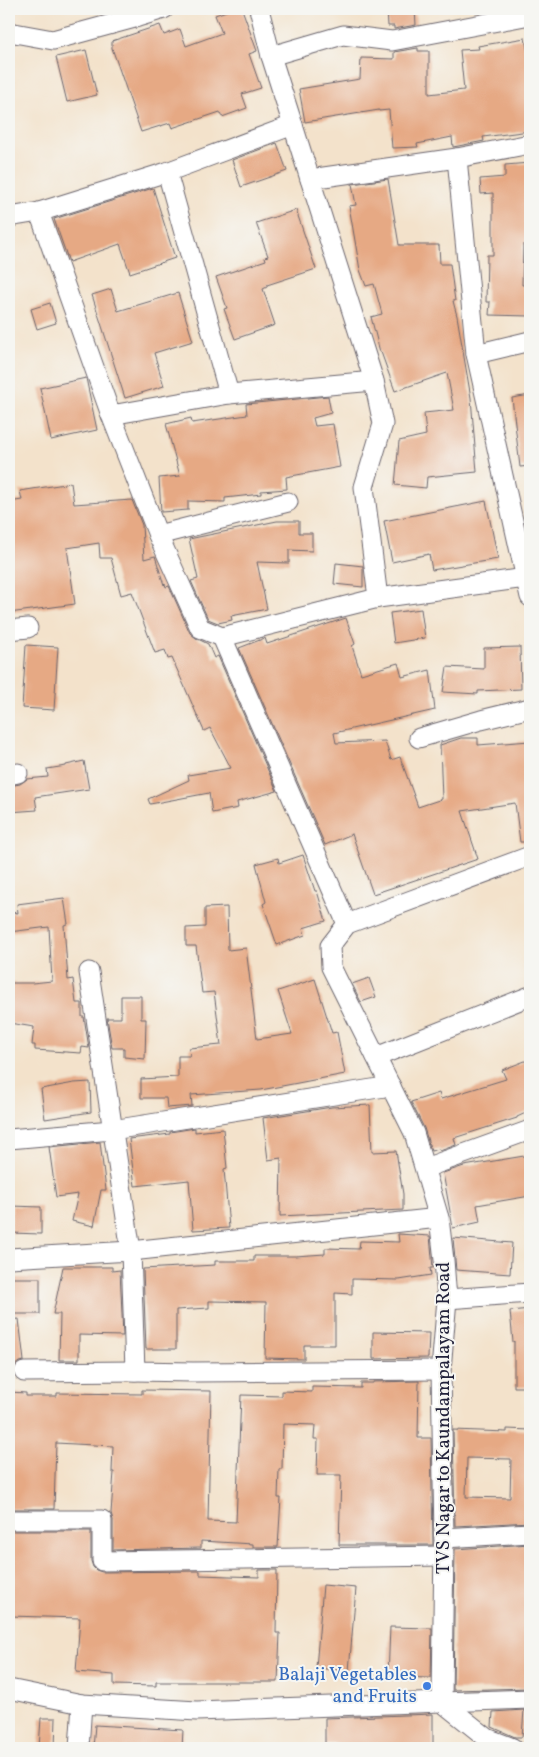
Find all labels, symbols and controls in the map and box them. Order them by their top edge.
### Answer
street label: TVS Nagar to Kaundampalayam Road [431,1262,457,1574]
place label: Balaji Vegetables and Fruits [278,1662,417,1710]
marker: Balaji Vegetables and Fruits [421,1680,433,1692]

